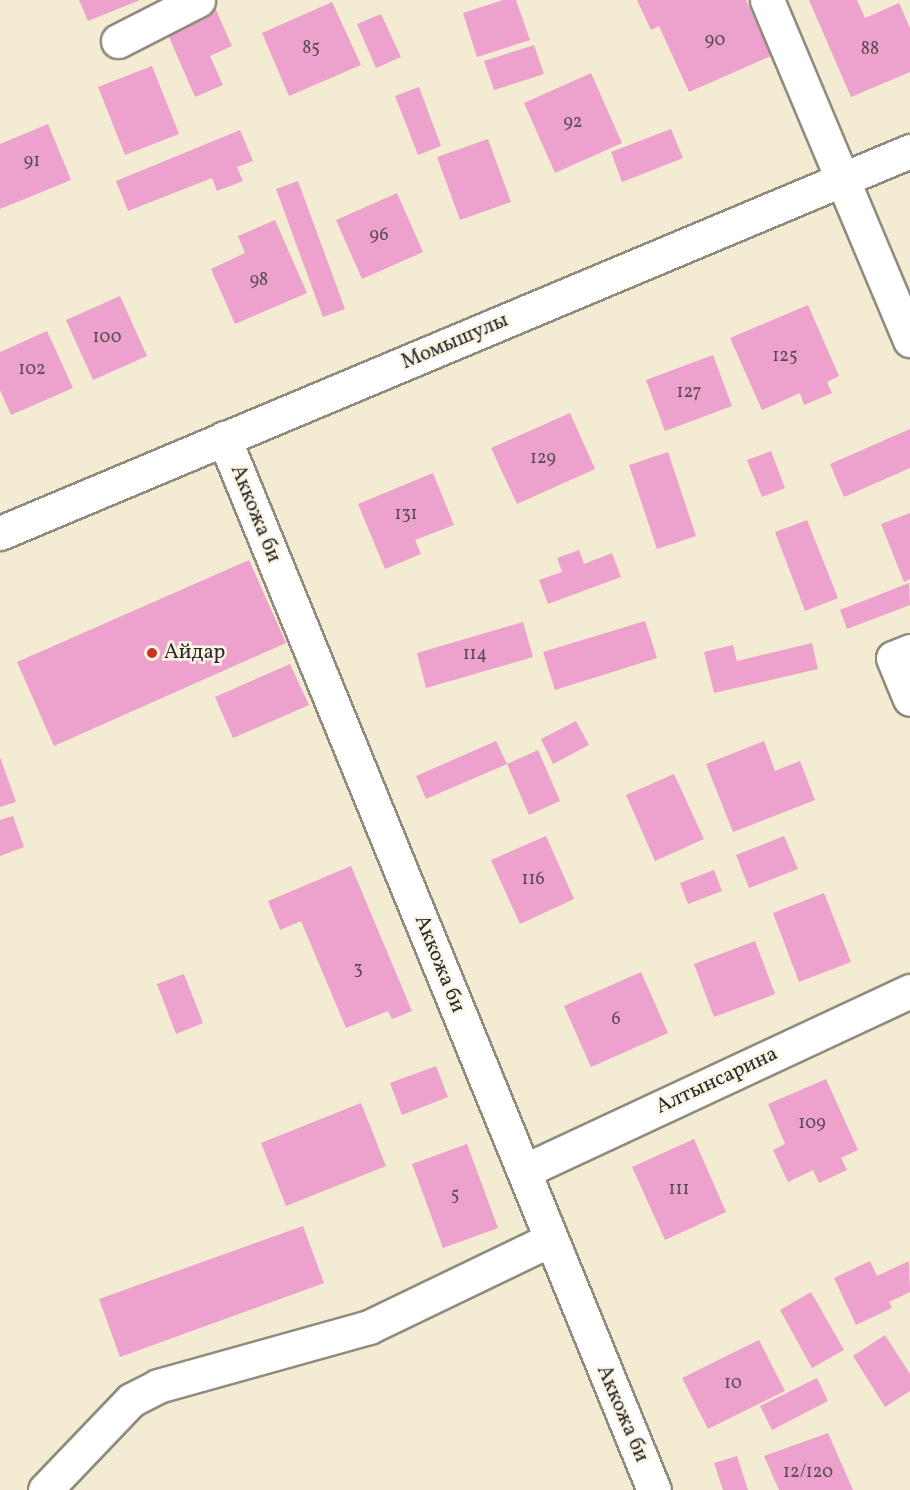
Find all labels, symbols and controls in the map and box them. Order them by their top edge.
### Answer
house number: 90 [705,30,725,52]
house number: 85 [302,38,320,60]
house number: 88 [861,39,879,61]
house number: 92 [563,112,583,134]
house number: 91 [24,151,40,173]
house number: 96 [369,225,389,247]
house number: 98 [250,270,268,292]
street label: Момышулы [398,308,512,376]
house number: 100 [93,327,121,349]
house number: 125 [772,346,798,368]
house number: 102 [18,359,46,381]
house number: 127 [677,382,701,404]
house number: 129 [530,448,556,470]
street label: Аккожа би [224,462,286,566]
house number: 131 [394,504,418,526]
place label: Айдар [164,640,225,666]
house number: 114 [463,644,487,666]
marker: Айдар [145,646,159,660]
house number: 116 [521,869,545,891]
street label: Аккожа би [408,912,470,1016]
house number: 3 [353,959,363,981]
house number: 6 [611,1009,621,1031]
street label: Алтынсарина [652,1042,782,1120]
house number: 109 [798,1113,826,1135]
house number: 111 [669,1179,689,1201]
house number: 5 [451,1185,459,1207]
street label: Аккожа би [590,1362,654,1466]
house number: 10 [724,1373,742,1395]
house number: 12/120 [783,1462,833,1484]

